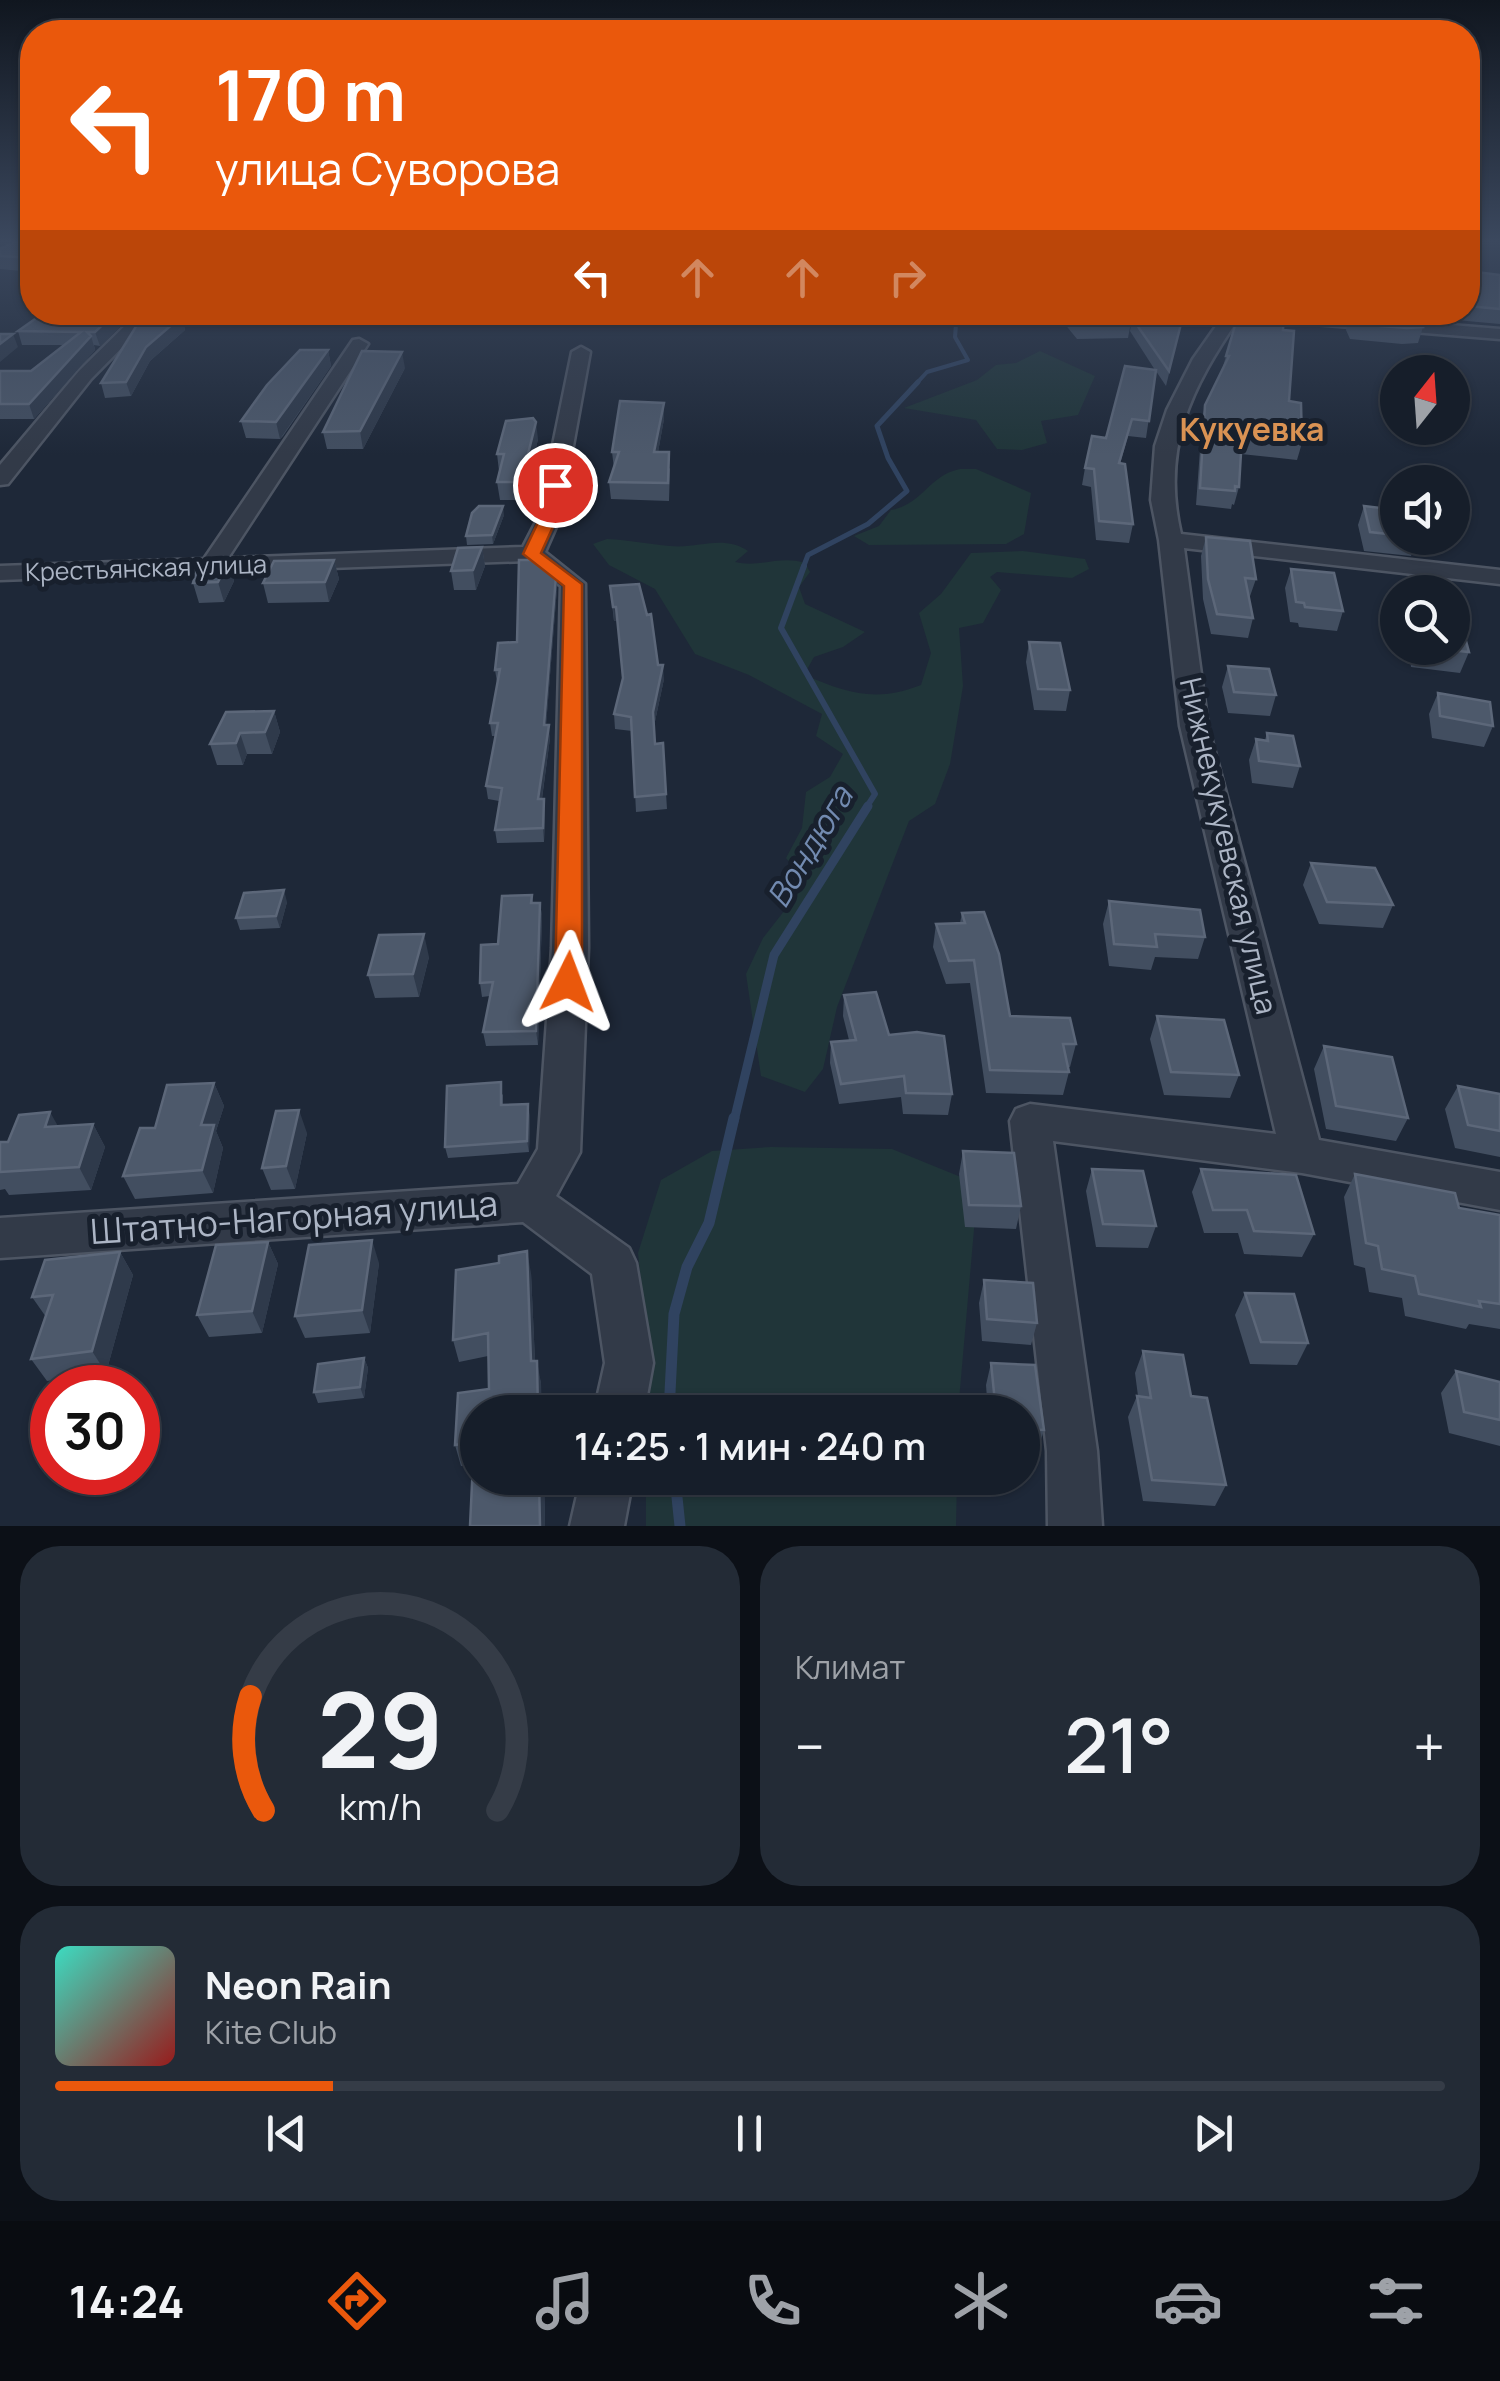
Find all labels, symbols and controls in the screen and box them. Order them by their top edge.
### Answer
text: 170 m [215,46,406,142]
icon: left [50,60,180,190]
text: улица Суворова [215,137,560,199]
icon: left [565,250,620,305]
icon: ahead [670,250,725,305]
icon: ahead [775,250,830,305]
icon: right [880,250,935,305]
north arrow [1380,355,1470,445]
map controls [1380,355,1470,665]
district label: Кукуевка [1179,407,1325,451]
pin [513,443,598,528]
icon: arrive [528,458,583,513]
button: sound [1380,465,1470,555]
street label: Крестьянская улица [24,546,267,589]
button: search [1380,575,1470,665]
street label: Нижнекукуевская улица [1171,673,1288,1018]
water label: Вондюга [756,776,864,915]
position arrow [516,930,620,1034]
street label: Штатно-Нагорная улица [89,1179,499,1255]
speed limit sign: 30 [30,1365,160,1495]
text: 14:25 · 1 мин · 240 m [574,1419,926,1471]
text: Климат [795,1645,905,1689]
text: 29 [317,1657,443,1799]
text: 21° [1064,1693,1174,1796]
text: − [795,1708,825,1784]
text: + [1413,1708,1445,1784]
text: km/h [338,1782,422,1831]
text: Neon Rain [205,1958,391,2010]
text: Kite Club [205,2010,337,2054]
icon: previous [259,2106,314,2161]
icon: pause [722,2106,777,2161]
icon: next [1186,2106,1241,2161]
icon: directions [322,2266,392,2336]
icon: music [530,2266,600,2336]
icon: phone [738,2266,808,2336]
icon: climate [946,2266,1016,2336]
icon: car [1153,2266,1223,2336]
icon: filters [1361,2266,1431,2336]
text: 14:24 [69,2270,185,2332]

